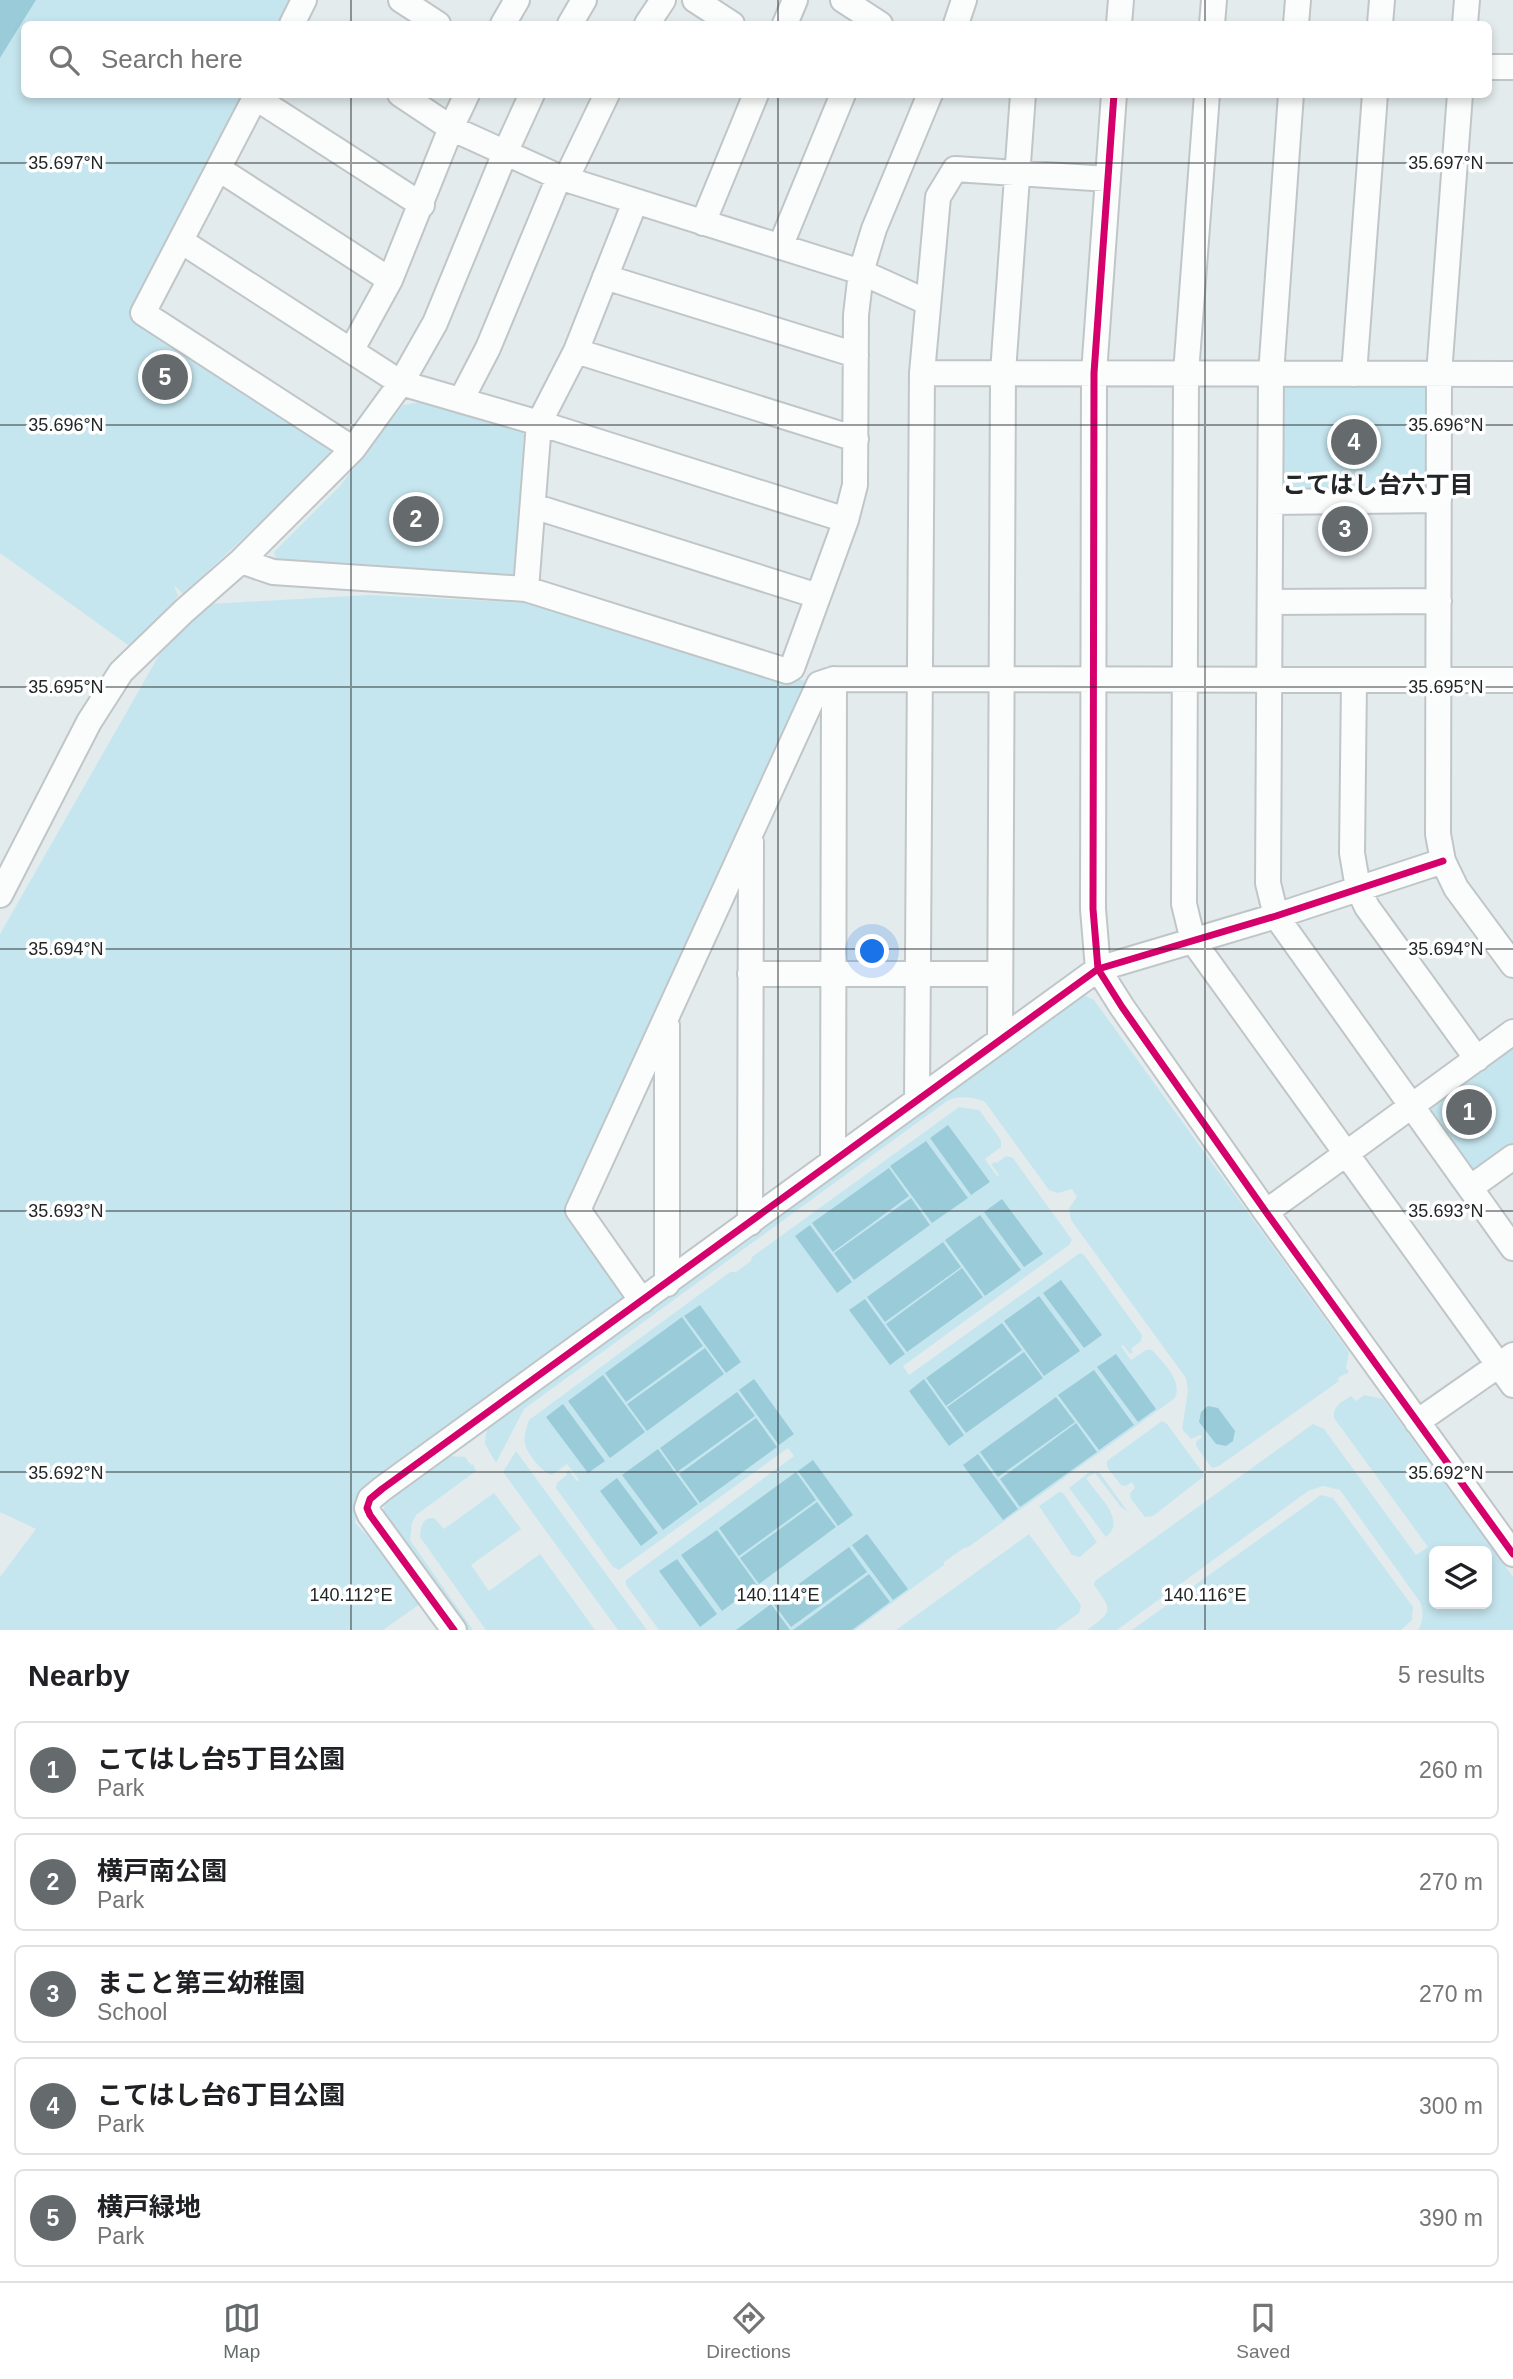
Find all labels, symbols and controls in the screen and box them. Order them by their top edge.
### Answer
search box [21,21,1492,98]
icon: search [45,41,83,79]
text: Search here [101,44,243,74]
text: 35.697°N [28,153,104,173]
text: 35.697°N [1408,153,1484,173]
pin: 5 [142,351,188,403]
text: 35.696°N [28,415,104,435]
text: 35.696°N [1408,415,1484,435]
pin: 4 [1331,416,1377,468]
district label: こてはし台六丁目 [1282,471,1474,498]
pin: 2 [393,493,439,545]
pin: 3 [1322,503,1368,555]
text: 35.695°N [28,677,104,697]
text: 35.695°N [1408,677,1484,697]
your location [855,934,889,968]
text: 35.694°N [28,939,104,959]
text: 35.694°N [1408,939,1484,959]
pin: 1 [1446,1086,1492,1138]
text: 35.693°N [28,1201,104,1221]
text: 35.693°N [1408,1201,1484,1221]
text: 35.692°N [28,1463,104,1483]
text: 35.692°N [1408,1463,1484,1483]
map controls [1429,1546,1492,1609]
button: layers [1429,1546,1492,1609]
text: 140.112°E [310,1585,392,1605]
text: 140.114°E [737,1585,819,1605]
text: 140.116°E [1164,1585,1246,1605]
text: Nearby [28,1659,130,1692]
text: 5 results [1398,1662,1485,1688]
text: こてはし台5丁目公園 [97,1744,345,1774]
text: 1 [47,1757,59,1783]
text: 260 m [1419,1757,1483,1783]
text: Park [97,1775,144,1801]
text: 横戸南公園 [97,1856,227,1886]
text: 2 [47,1869,59,1895]
text: 270 m [1419,1869,1483,1895]
text: Park [97,1887,144,1913]
text: まこと第三幼稚園 [97,1968,305,1998]
text: 3 [47,1981,59,2007]
text: 270 m [1419,1981,1483,2007]
text: School [97,1999,167,2025]
text: こてはし台6丁目公園 [97,2080,345,2110]
text: 4 [47,2093,59,2119]
text: 300 m [1419,2093,1483,2119]
text: Park [97,2111,144,2137]
text: 横戸緑地 [97,2192,201,2222]
text: 5 [47,2205,59,2231]
text: 390 m [1419,2205,1483,2231]
text: Park [97,2223,144,2249]
tab: Map [223,2299,261,2363]
tab: Directions [706,2299,791,2363]
tab: Saved [1236,2299,1290,2363]

